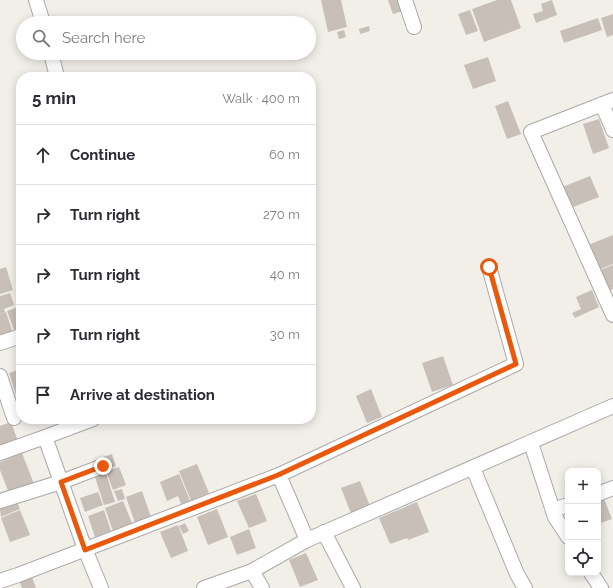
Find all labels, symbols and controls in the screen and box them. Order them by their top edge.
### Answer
search box [16,16,316,60]
icon: search [30,27,52,49]
text: Search here [62,29,145,47]
text: 5 min [32,88,76,108]
text: Walk · 400 m [222,91,300,106]
icon: ahead [32,144,54,166]
text: Continue [70,146,135,164]
text: 60 m [269,147,300,162]
icon: right [32,204,54,226]
text: Turn right [70,206,140,224]
text: 270 m [263,207,300,222]
route start [480,258,498,276]
icon: right [32,264,54,286]
text: Turn right [70,266,140,284]
text: 40 m [270,267,300,282]
icon: right [32,324,54,346]
text: Turn right [70,326,140,344]
text: 30 m [270,327,300,342]
icon: arrive [32,384,54,406]
text: Arrive at destination [70,386,215,404]
route end [94,457,112,475]
map controls [565,468,601,576]
button: + [565,468,601,504]
button: − [565,504,601,540]
button: locate [565,540,601,576]

